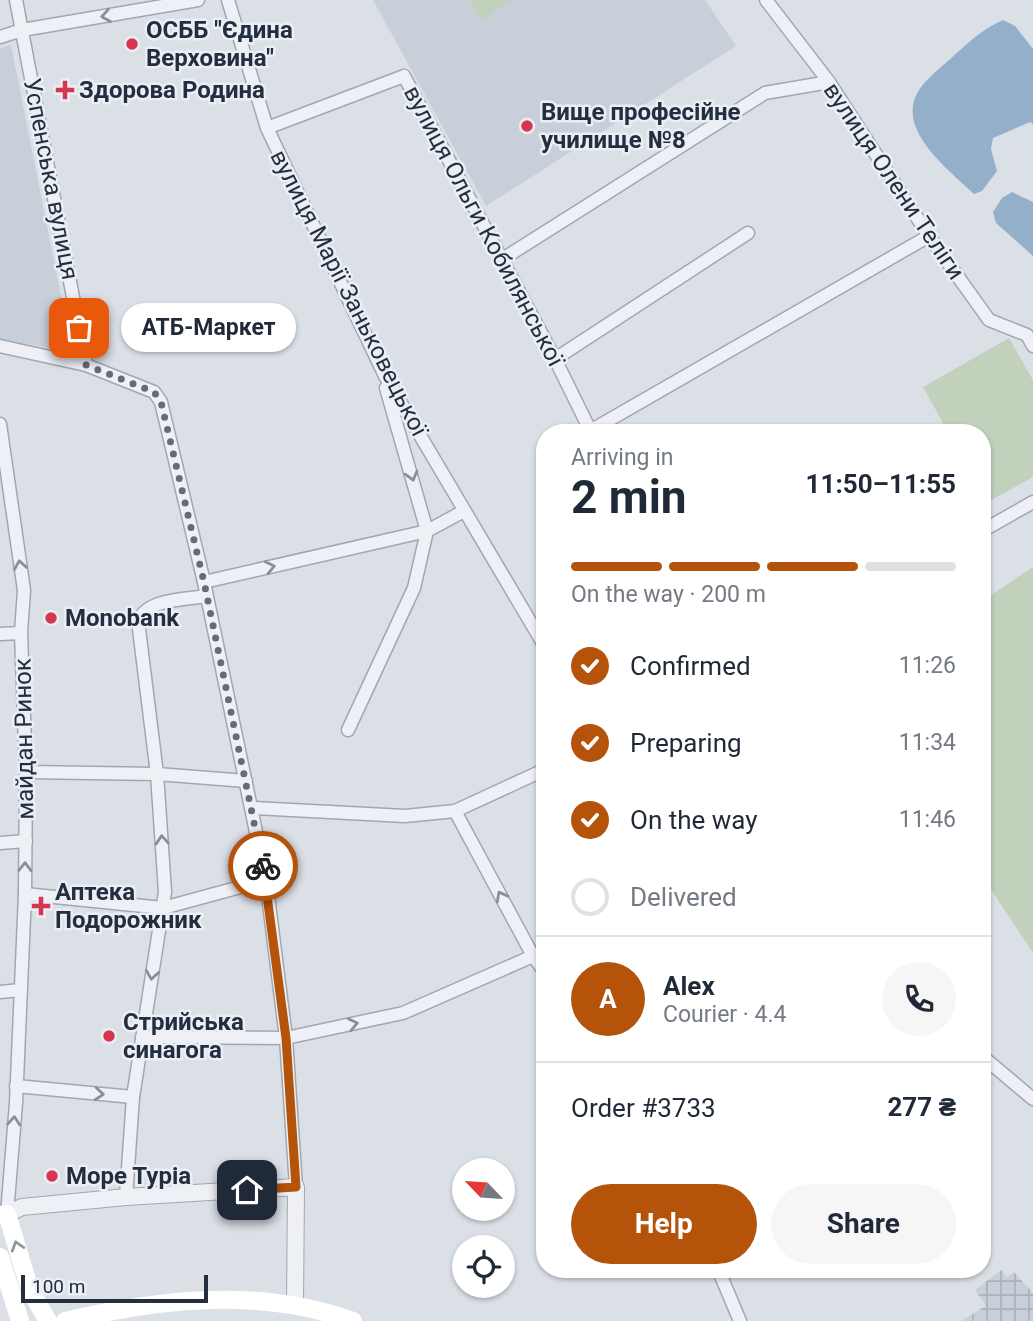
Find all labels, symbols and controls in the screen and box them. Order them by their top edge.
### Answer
one-way arrow [100,7,112,22]
place label: ОСББ "Єдина Верховина" [146,16,293,72]
marker: ОСББ "Єдина Верховина" [124,36,140,52]
street label: Успенська вулиця [18,76,84,282]
place label: Здорова Родина [79,76,265,104]
street label: вулиця Олени Теліги [818,77,970,285]
street label: вулиця Ольги Кобилянської [398,81,570,372]
marker: Здорова Родина [57,82,73,98]
place label: Вище професійне училище №8 [541,98,741,154]
marker: Вище професійне училище №8 [519,118,535,134]
street label: вулиця Марії Заньковецької [264,145,434,442]
pin [49,298,109,358]
callout: АТБ-Маркет [121,304,296,352]
icon: bag [60,309,98,347]
text: АТБ-Маркет [142,314,275,341]
text: Arriving in [571,444,674,471]
text: 11:50–11:55 [806,469,956,499]
one-way arrow [404,470,418,482]
text: 2 min [571,470,687,524]
one-way arrow [13,559,28,571]
one-way arrow [264,561,276,575]
text: On the way · 200 m [571,581,766,608]
place label: Monobank [65,604,180,632]
marker: Monobank [43,610,59,626]
icon: check [571,647,609,685]
text: Confirmed [630,651,751,681]
text: 11:26 [899,652,956,679]
street label: майдан Ринок [9,658,39,820]
icon: check [571,724,609,762]
text: Preparing [630,728,742,758]
text: 11:34 [899,729,956,756]
icon: check [571,801,609,839]
text: On the way [630,805,758,835]
text: 11:46 [899,806,956,833]
courier [228,831,298,901]
one-way arrow [155,834,170,845]
icon: bike [244,847,282,885]
one-way arrow [17,862,33,872]
place label: Аптека Подорожник [55,878,202,934]
text: Delivered [630,882,737,912]
one-way arrow [496,891,509,904]
marker: Аптека Подорожник [33,898,49,914]
button: phone [882,962,956,1036]
one-way arrow [145,969,160,981]
text: Alex [663,971,715,1001]
text: A [599,984,617,1014]
text: Courier · 4.4 [663,1001,786,1028]
place label: Стрийська синагога [123,1008,244,1064]
one-way arrow [347,1017,359,1032]
marker: Стрийська синагога [101,1028,117,1044]
one-way arrow [94,1086,105,1101]
text: 277 ₴ [887,1092,956,1122]
text: Order #3733 [571,1093,716,1123]
one-way arrow [6,1115,21,1126]
north arrow [452,1158,514,1222]
map controls [452,1158,515,1298]
pin [217,1160,277,1220]
place label: Море Туріа [66,1162,191,1190]
marker: Море Туріа [44,1168,60,1184]
icon: home [228,1171,266,1209]
button: Help [571,1184,757,1264]
button: Share [771,1184,956,1264]
button: locate [452,1235,515,1298]
one-way arrow [10,1240,25,1252]
scale bar [21,1272,208,1304]
text: 100 m [32,1275,85,1298]

